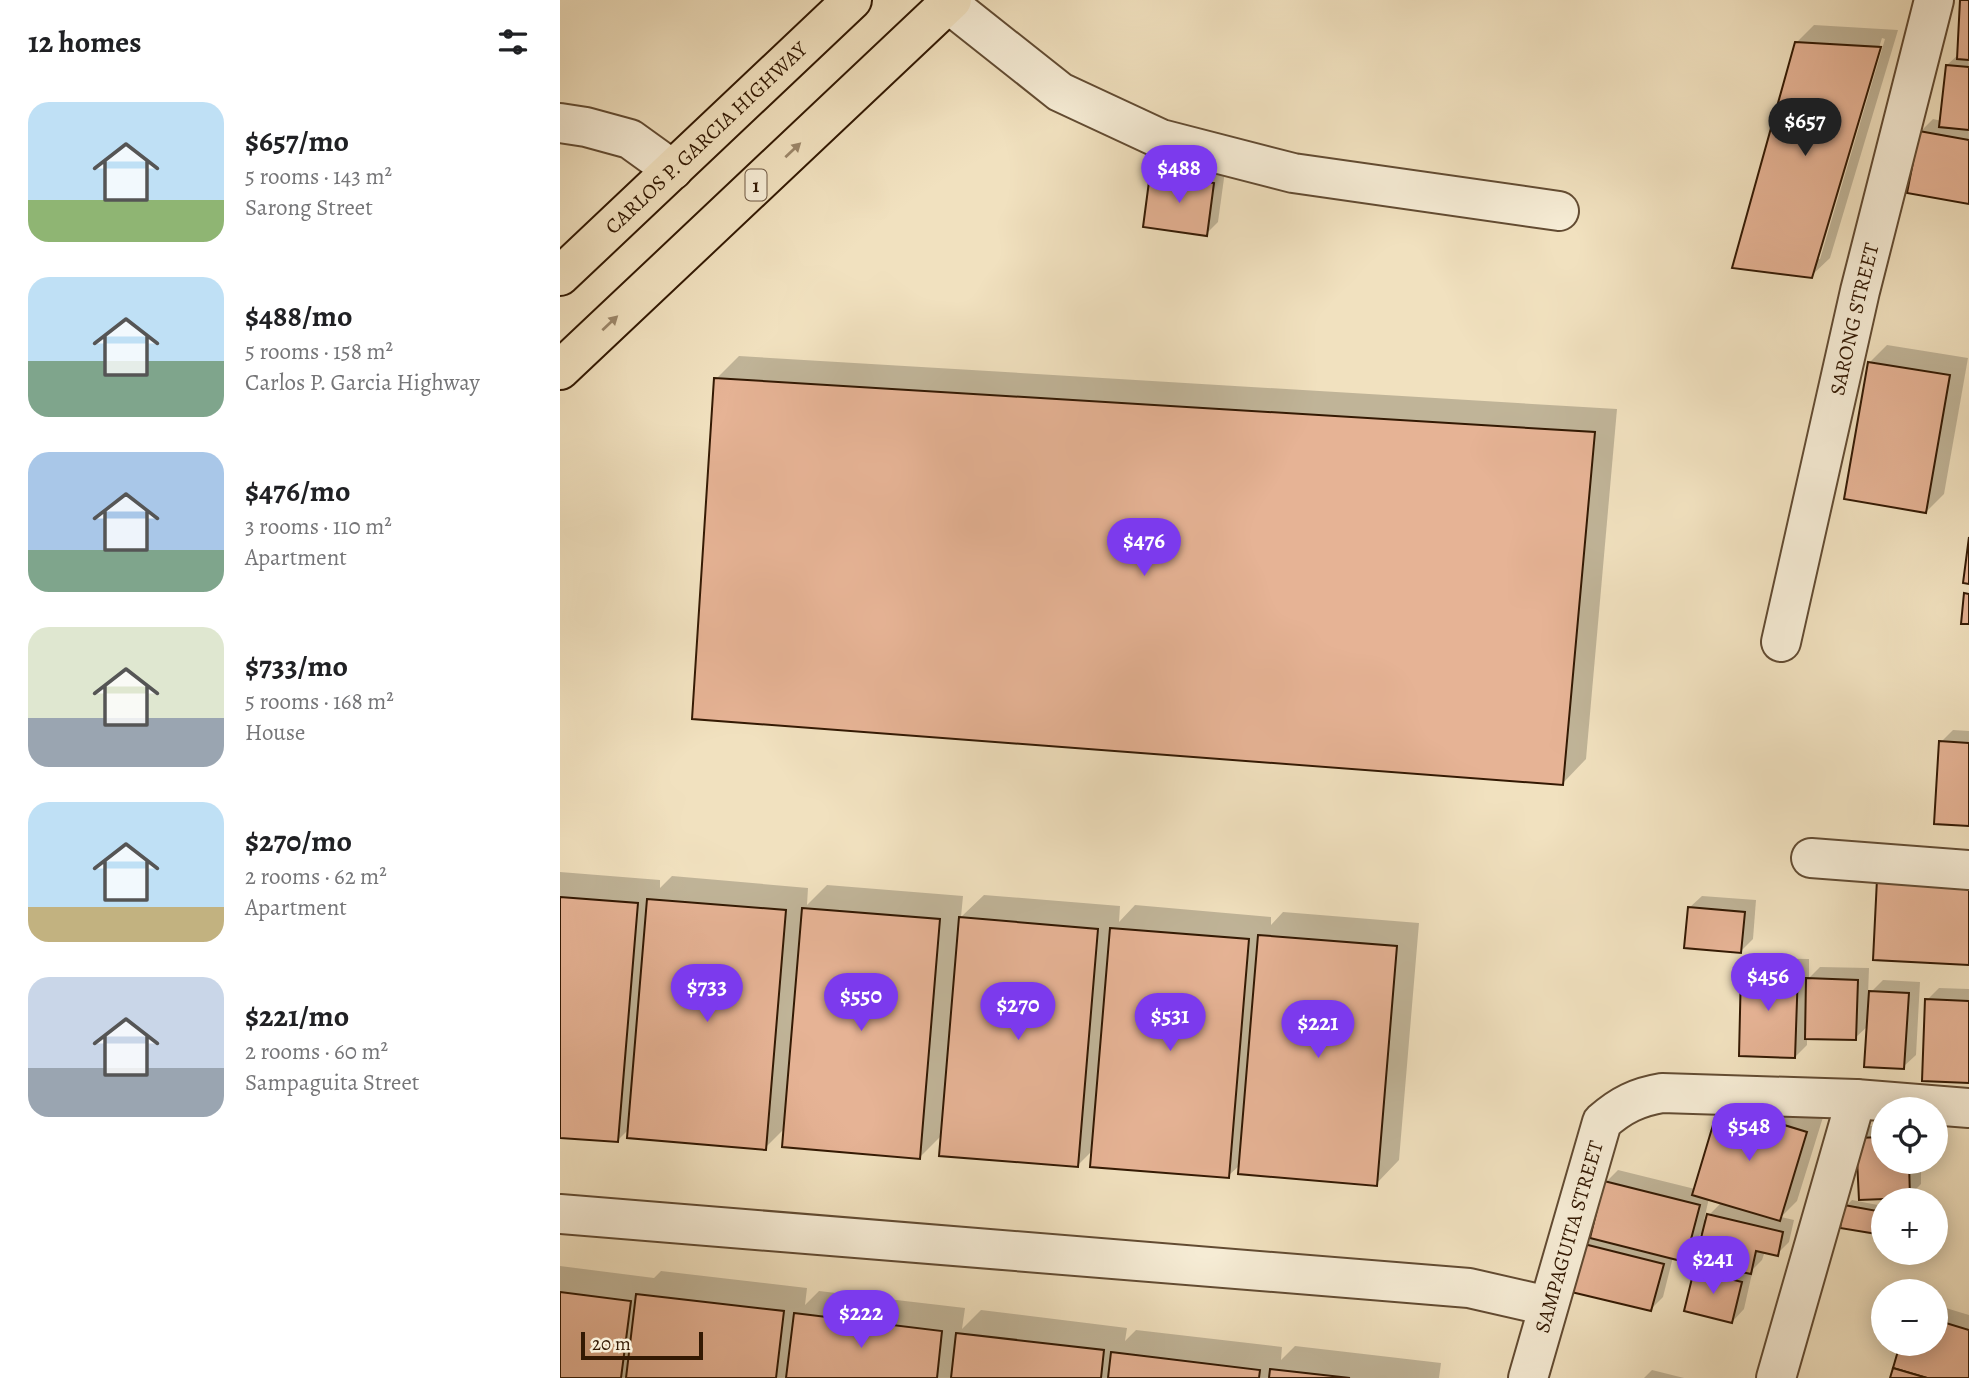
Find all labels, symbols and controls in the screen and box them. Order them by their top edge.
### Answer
text: 12 homes [28,22,141,62]
icon: filters [494,23,532,61]
street label: CARLOS P. GARCIA HIGHWAY [599,35,814,240]
pin: $657 [1764,99,1846,158]
text: $657 [1784,105,1826,136]
text: $657/mo [245,121,349,161]
icon: home [84,130,168,214]
one-way arrow [784,143,801,159]
pin: $488 [1138,146,1220,205]
text: $488 [1157,152,1201,183]
text: 5 rooms · 143 m² [245,161,392,192]
road number: 1 [746,169,766,200]
text: Sarong Street [245,192,373,223]
street label: SARONG STREET [1823,240,1886,398]
text: $488/mo [245,296,352,336]
icon: home [84,305,168,389]
one-way arrow [601,315,618,332]
text: 5 rooms · 158 m² [245,336,393,367]
text: Carlos P. Garcia Highway [245,367,480,398]
text: $476/mo [245,471,350,511]
icon: home [84,480,168,564]
text: 3 rooms · 110 m² [245,511,392,542]
pin: $476 [1103,518,1185,578]
text: $476 [1123,525,1165,556]
text: Apartment [245,542,347,573]
text: $733/mo [245,646,348,686]
icon: home [84,655,168,739]
text: 5 rooms · 168 m² [245,686,394,717]
text: House [245,717,305,748]
text: $270/mo [245,821,352,861]
icon: home [84,830,168,914]
text: 2 rooms · 62 m² [245,861,387,892]
text: Apartment [245,892,347,923]
pin: $456 [1727,954,1809,1013]
text: $456 [1747,960,1789,991]
pin: $733 [666,964,748,1024]
text: $733 [687,971,727,1002]
pin: $550 [820,974,902,1033]
text: $550 [840,980,882,1011]
pin: $270 [977,982,1059,1042]
text: $270 [996,989,1040,1020]
pin: $531 [1129,993,1211,1053]
text: $221/mo [245,996,349,1036]
text: $531 [1151,1000,1189,1031]
pin: $221 [1277,1000,1359,1060]
icon: home [84,1005,168,1089]
text: $221 [1297,1007,1339,1038]
text: 2 rooms · 60 m² [245,1036,388,1067]
text: Sampaguita Street [245,1067,419,1098]
map controls [1871,1097,1948,1356]
button: locate [1871,1097,1948,1174]
pin: $548 [1708,1104,1790,1163]
text: $548 [1728,1110,1770,1141]
street label: SAMPAGUITA STREET [1528,1137,1610,1336]
button: + [1871,1188,1948,1265]
pin: $241 [1672,1236,1754,1296]
text: $241 [1693,1243,1733,1274]
button: − [1871,1279,1948,1356]
pin: $222 [820,1290,902,1350]
text: $222 [839,1297,883,1328]
scale bar [581,1329,704,1361]
text: 20 m [592,1331,631,1357]

